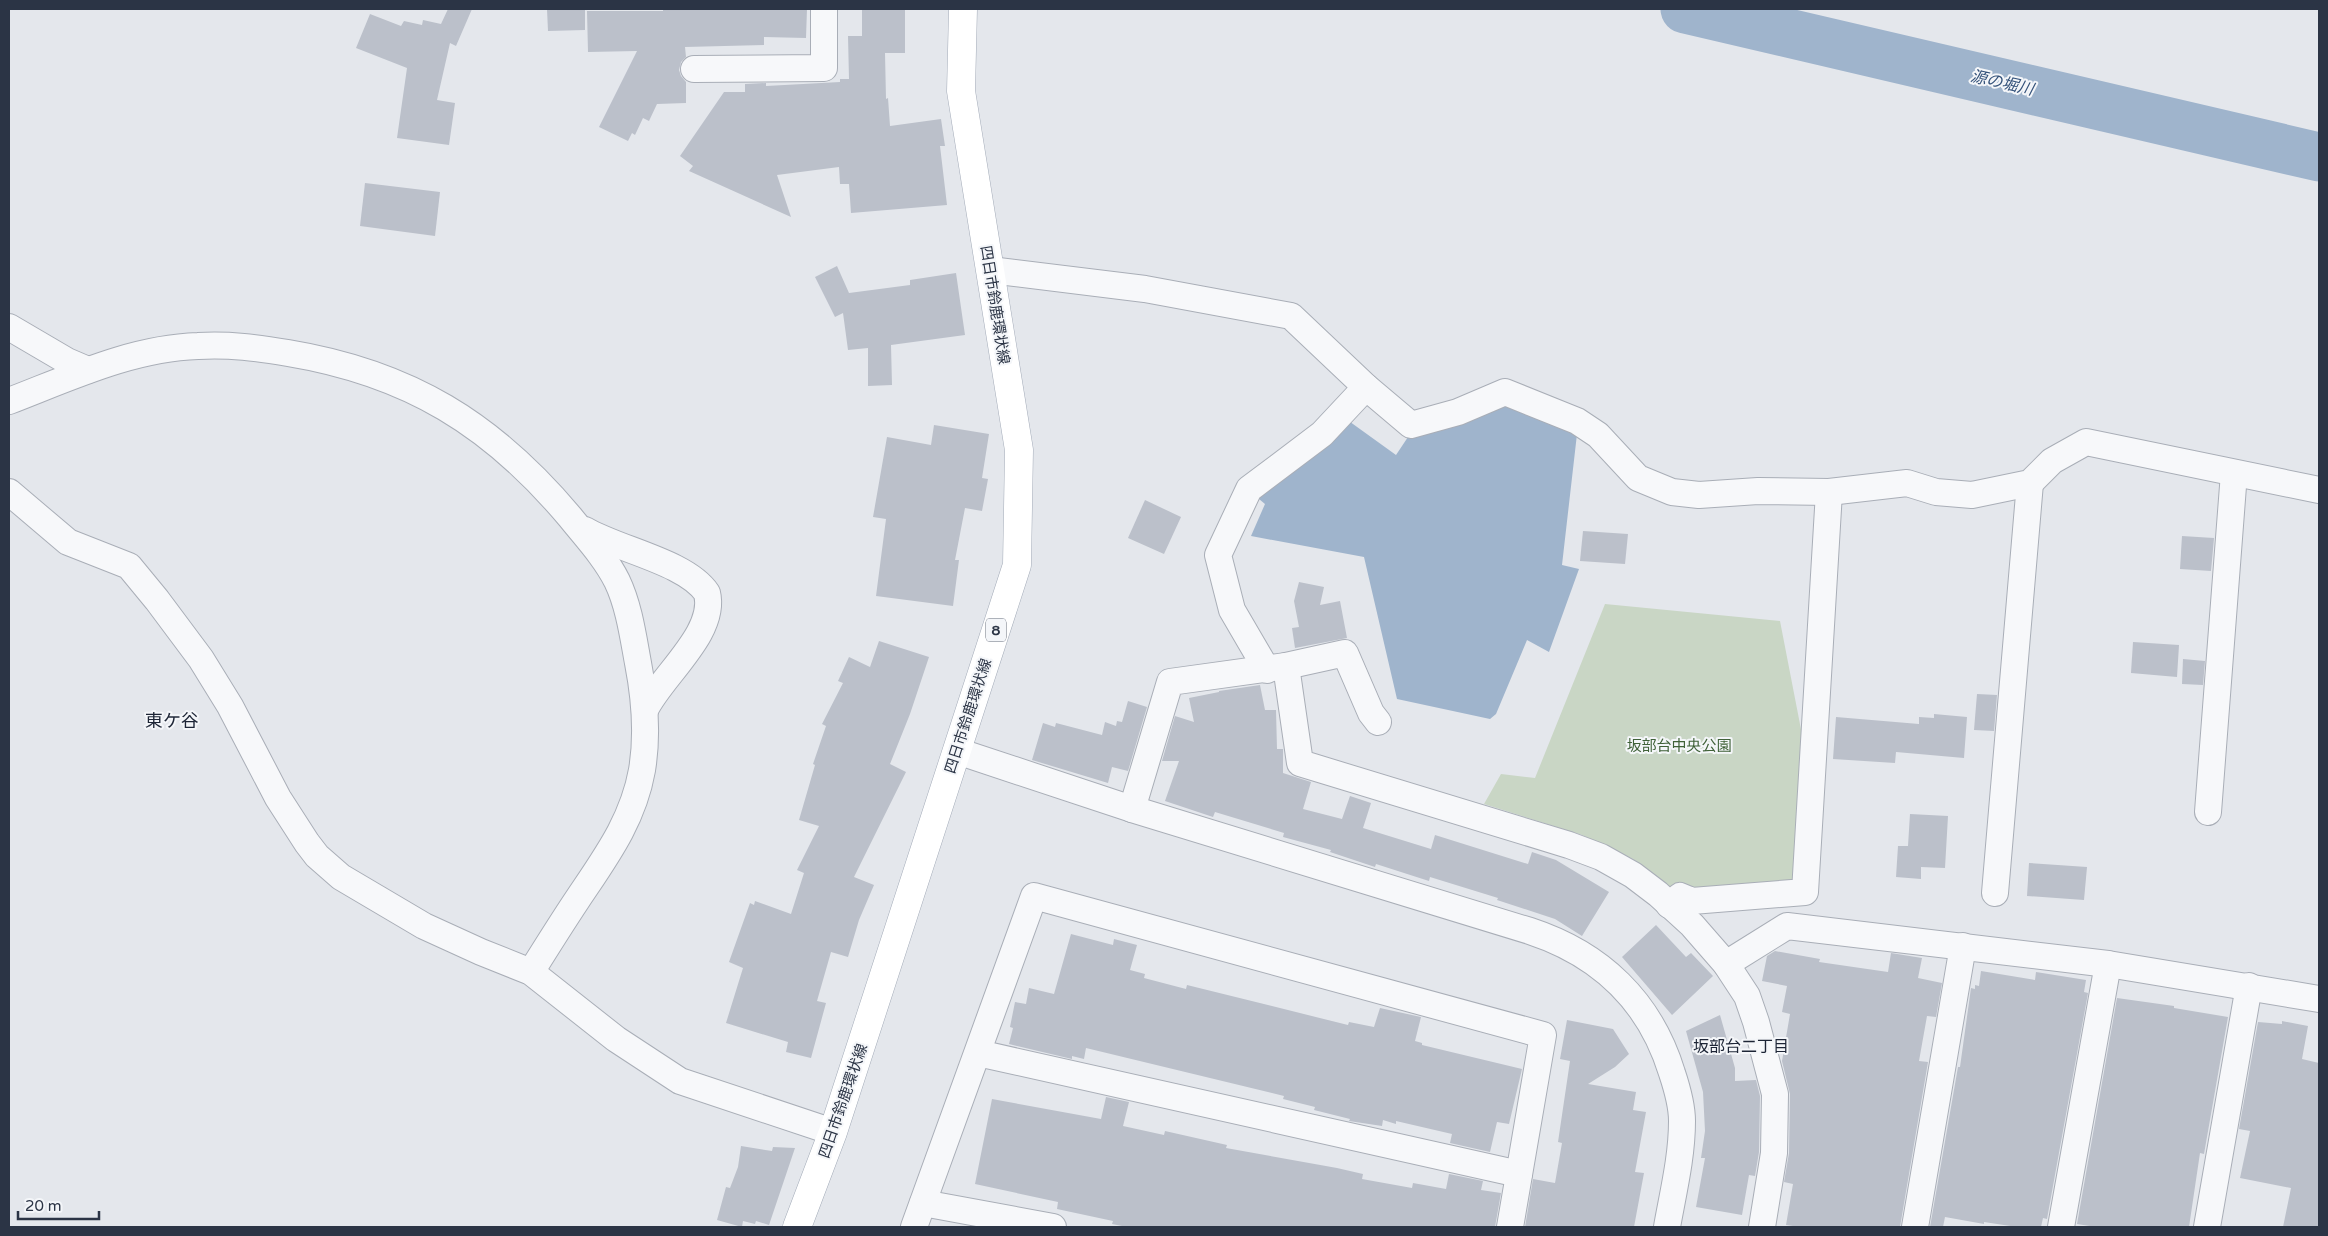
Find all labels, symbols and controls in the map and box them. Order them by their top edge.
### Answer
water label: 源の堀川 [1969,66,2037,100]
street label: 四日市鈴鹿環状線 [977,244,1013,366]
road number: 8 [986,618,1006,642]
street label: 四日市鈴鹿環状線 [941,656,995,776]
district label: 東ケ谷 [145,710,199,732]
park label: 坂部台中央公園 [1626,737,1732,755]
district label: 坂部台二丁目 [1693,1037,1789,1057]
street label: 四日市鈴鹿環状線 [815,1041,871,1161]
scale bar [18,1188,99,1220]
text: 20 m [25,1197,62,1215]

